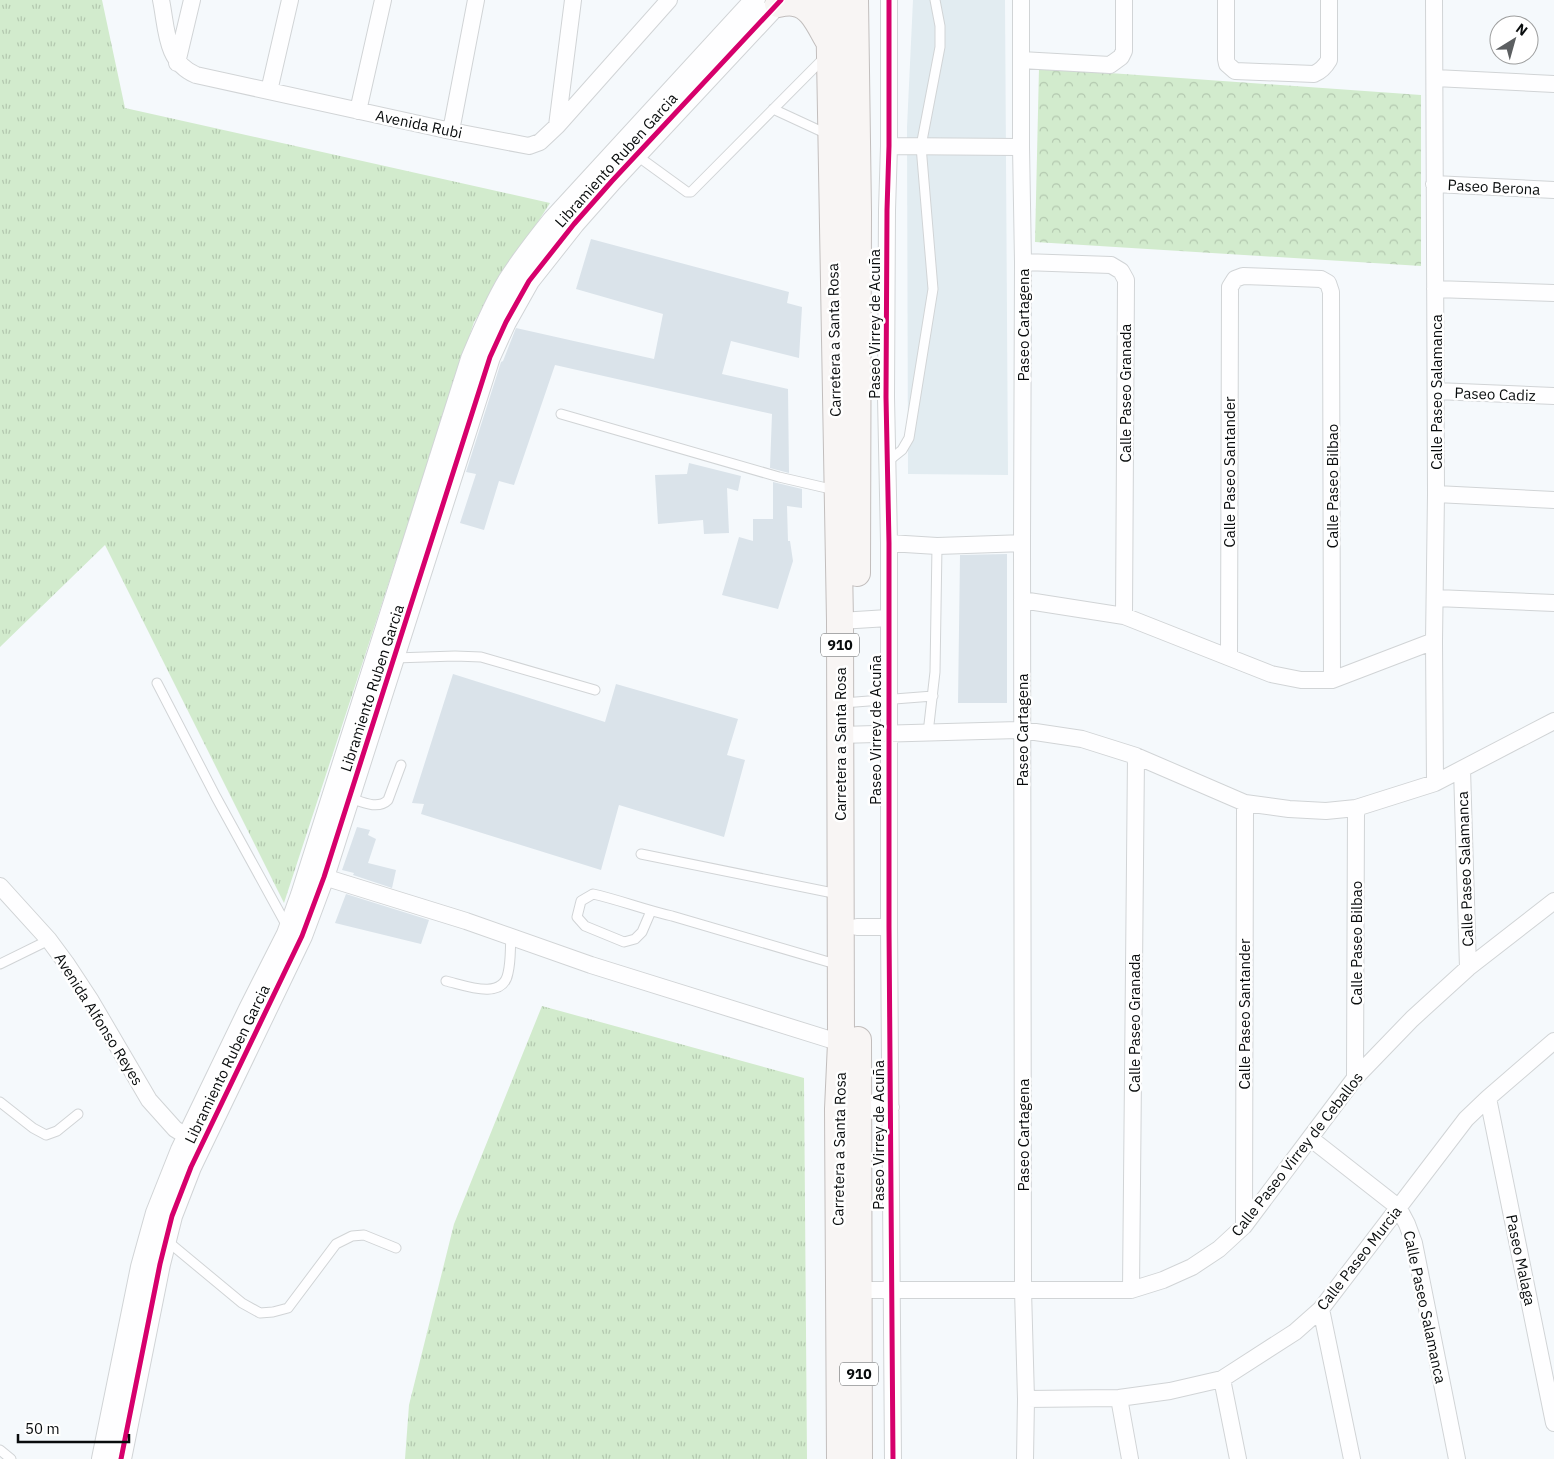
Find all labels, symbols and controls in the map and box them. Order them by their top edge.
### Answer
north arrow [1489,15,1539,65]
text: N [1512,19,1531,40]
street label: Libramiento Ruben Garcia [551,89,681,231]
street label: Avenida Rubi [374,106,464,142]
street label: Paseo Berona [1447,175,1541,199]
street label: Paseo Virrey de Acuña [865,249,884,399]
street label: Carretera a Santa Rosa [823,263,845,417]
street label: Paseo Cartagena [1014,268,1033,382]
street label: Calle Paseo Salamanca [1427,314,1446,470]
street label: Calle Paseo Granada [1116,324,1135,462]
street label: Paseo Cadiz [1454,383,1536,405]
street label: Calle Paseo Santander [1220,396,1239,548]
street label: Calle Paseo Bilbao [1323,424,1342,548]
street label: Libramiento Ruben Garcia [336,602,408,774]
road number: 910 [821,634,859,656]
street label: Paseo Virrey de Acuña [866,655,885,805]
street label: Carretera a Santa Rosa [831,667,850,821]
street label: Paseo Cartagena [1013,673,1032,787]
street label: Calle Paseo Salamanca [1453,791,1477,947]
street label: Calle Paseo Bilbao [1347,881,1366,1005]
street label: Calle Paseo Santander [1235,938,1254,1090]
street label: Avenida Alfonso Reyes [51,949,147,1089]
street label: Calle Paseo Granada [1125,954,1144,1092]
street label: Libramiento Ruben Garcia [180,981,274,1147]
street label: Paseo Virrey de Acuña [869,1060,888,1210]
street label: Calle Paseo Virrey de Ceballos [1227,1068,1367,1240]
street label: Carretera a Santa Rosa [828,1072,850,1226]
street label: Paseo Cartagena [1014,1078,1033,1192]
street label: Calle Paseo Murcia [1312,1202,1406,1314]
street label: Paseo Malaga [1502,1213,1540,1307]
street label: Calle Paseo Salamanca [1400,1229,1450,1385]
road number: 910 [840,1362,878,1386]
scale bar [18,1412,129,1444]
text: 50 m [25,1419,60,1438]

